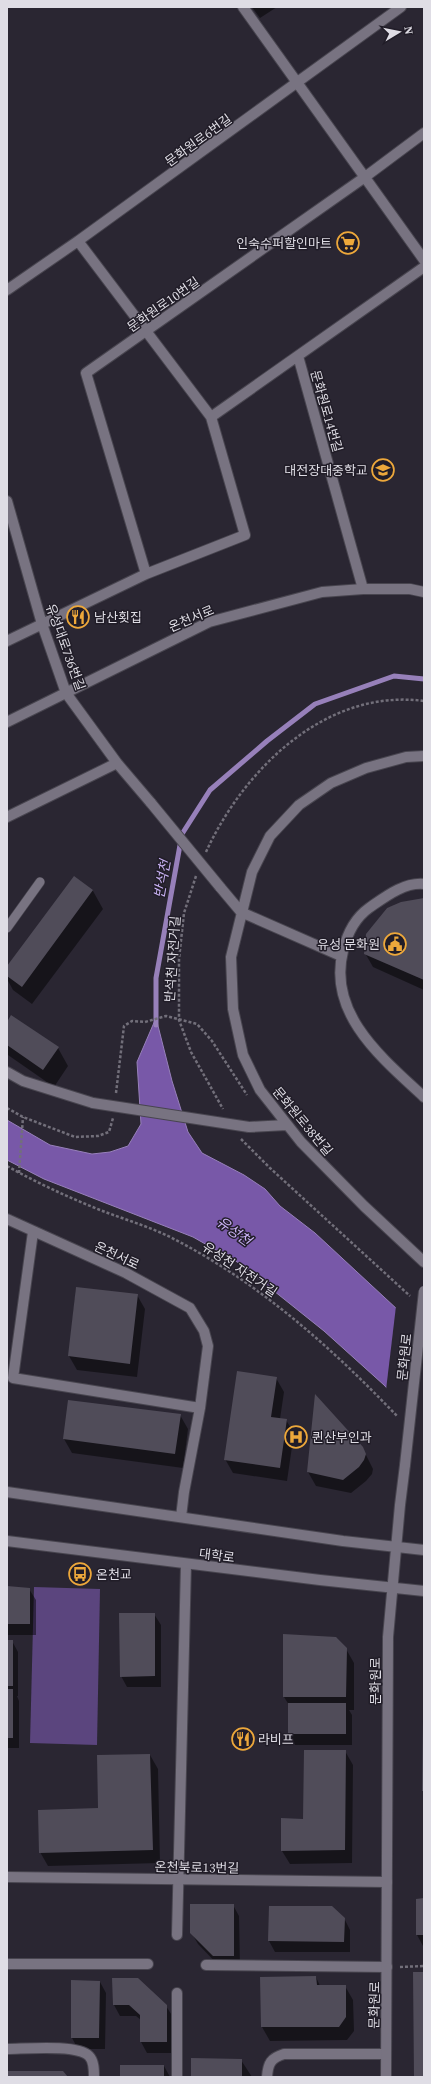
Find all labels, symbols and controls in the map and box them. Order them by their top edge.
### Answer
north arrow [379,12,419,52]
text: N [400,25,416,36]
street label: 문화원로6번길 [162,111,235,170]
supermarket icon: 인숙수퍼할인마트 [335,230,361,256]
place label: 인숙수퍼할인마트 [236,235,332,252]
street label: 문화원로10번길 [124,273,203,336]
street label: 문화원로14번길 [307,368,346,454]
school or university icon: 대전장대중학교 [370,457,396,483]
place label: 대전장대중학교 [284,462,368,479]
street label: 유성대로736번길 [42,601,89,693]
street label: 온천서로 [166,601,217,636]
restaurant icon: 남산횟집 [65,604,91,630]
place label: 남산횟집 [94,609,142,626]
water label: 반석천 [149,857,175,900]
street label: 반석천 자전거길 [161,915,184,1003]
public building icon: 유성 문화원 [382,931,408,957]
place label: 유성 문화원 [317,936,380,953]
street label: 문화원로38번길 [269,1083,336,1159]
water label: 유성천 [212,1212,256,1251]
street label: 온천서로 [92,1238,142,1273]
street label: 유성천 자전거길 [199,1238,280,1301]
street label: 문화원로 [394,1332,415,1382]
hospital icon: 퀸산부인과 [283,1424,309,1450]
place label: 퀸산부인과 [312,1429,372,1446]
street label: 대학로 [198,1545,236,1566]
bus stop icon: 온천교 [67,1561,93,1587]
place label: 온천교 [96,1566,132,1583]
street label: 문화원로 [367,1657,384,1705]
restaurant icon: 라비프 [230,1726,256,1752]
place label: 라비프 [258,1731,294,1748]
street label: 온천북로13번길 [154,1858,240,1877]
street label: 문화원로 [366,1981,383,2029]

